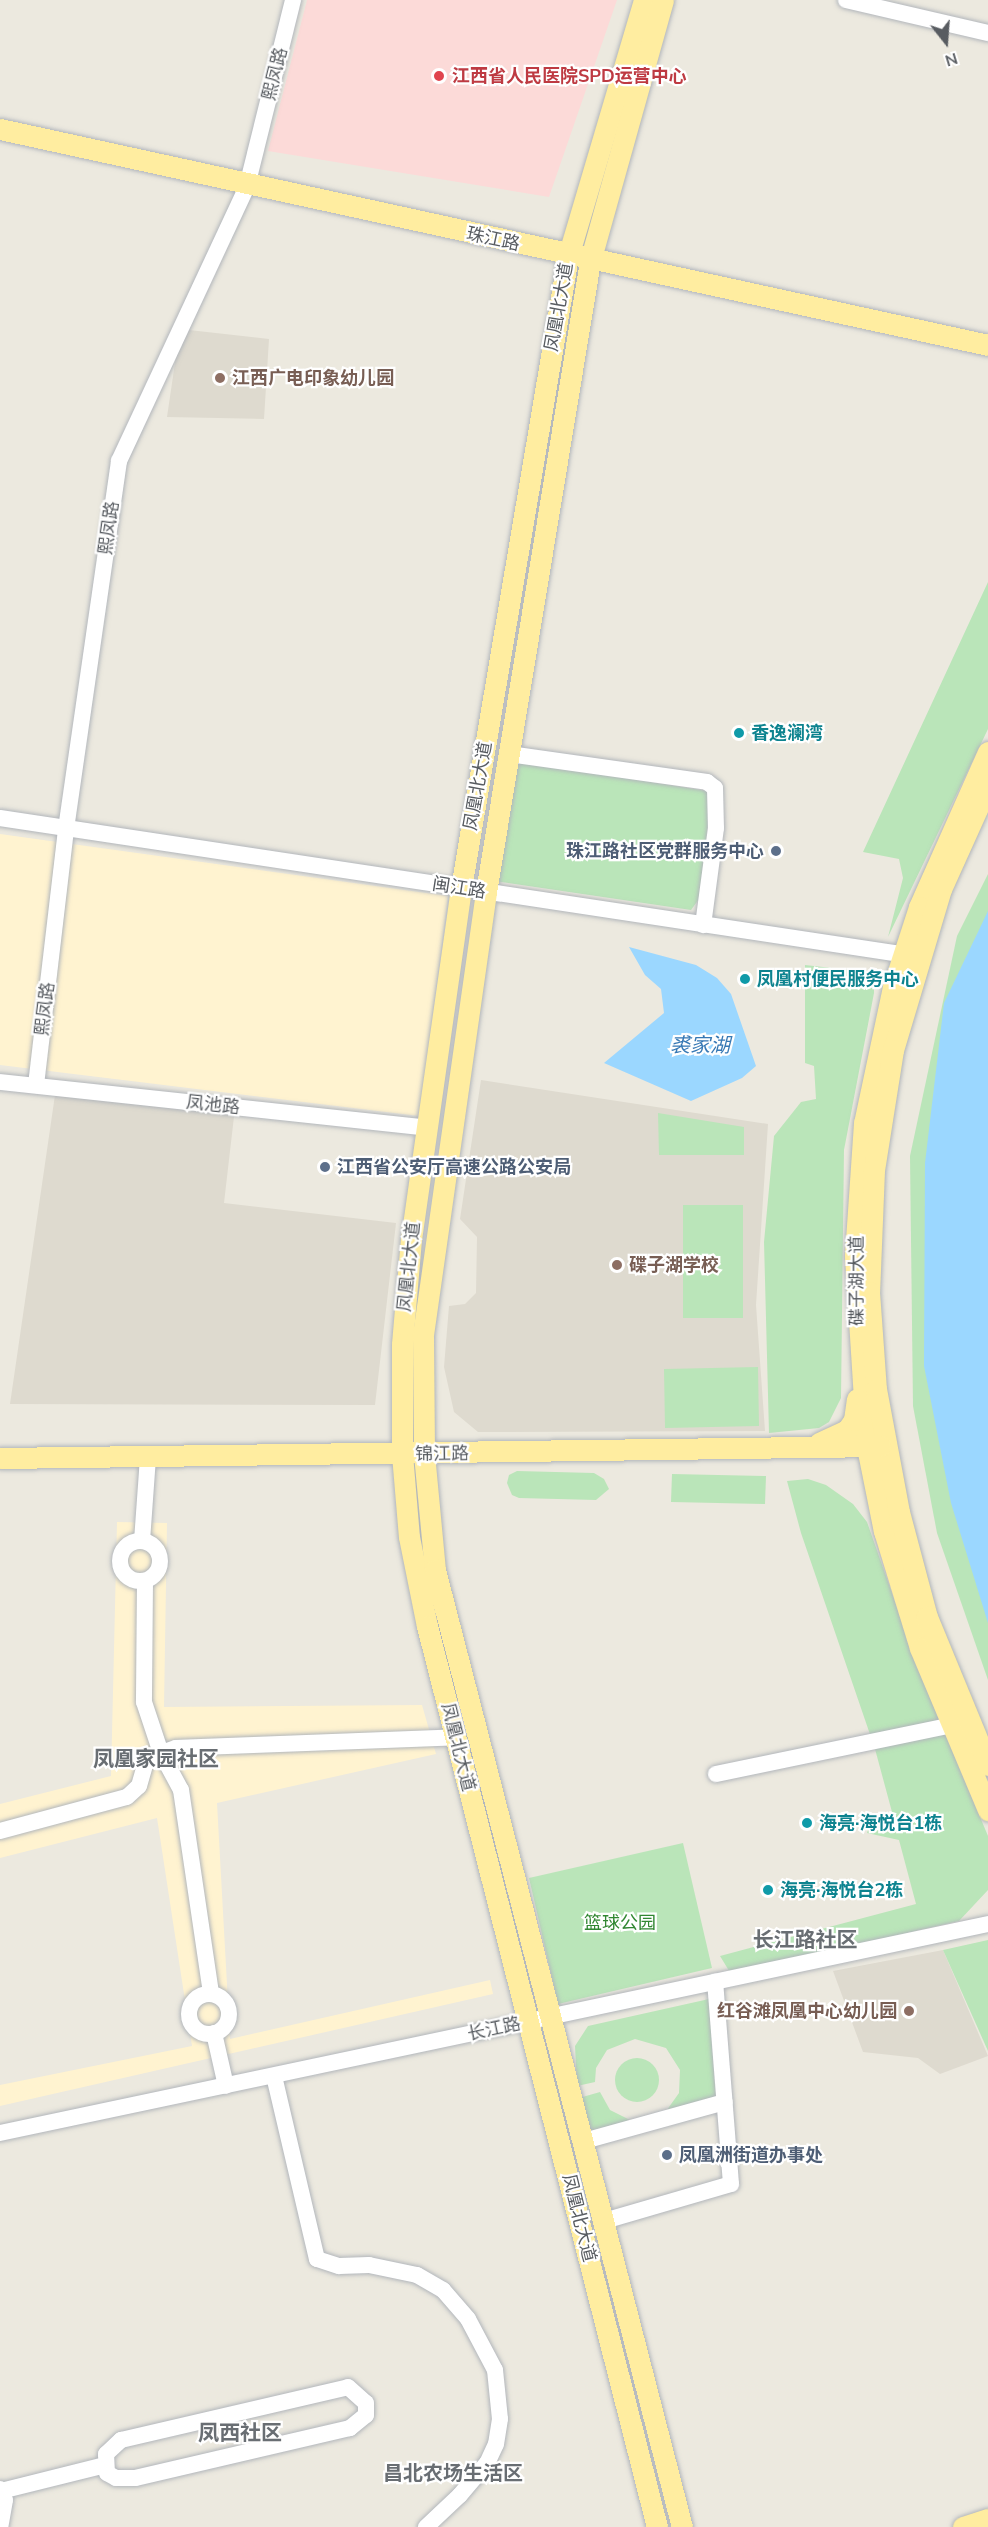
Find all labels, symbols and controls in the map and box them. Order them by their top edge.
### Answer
north arrow [916,12,976,72]
street label: 熙凤路 [258,45,292,103]
text: N [942,47,960,71]
place label: 江西省人民医院SPD运营中心 [452,65,687,87]
marker: 江西省人民医院SPD运营中心 [430,67,448,85]
street label: 珠江路 [464,223,522,255]
street label: 凤凰北大道 [541,261,577,353]
place label: 江西广电印象幼儿园 [232,367,394,389]
marker: 江西广电印象幼儿园 [213,371,227,385]
street label: 熙凤路 [95,500,123,556]
place label: 香逸澜湾 [751,722,823,744]
marker: 香逸澜湾 [732,726,746,740]
street label: 凤凰北大道 [460,740,496,832]
place label: 珠江路社区党群服务中心 [566,840,764,862]
marker: 珠江路社区党群服务中心 [769,844,783,858]
street label: 闽江路 [431,873,487,903]
place label: 凤凰村便民服务中心 [757,968,919,990]
marker: 凤凰村便民服务中心 [738,972,752,986]
street label: 熙凤路 [31,981,59,1037]
water label: 裘家湖 [670,1033,730,1057]
street label: 凤池路 [185,1091,241,1119]
place label: 江西省公安厅高速公路公安局 [337,1156,571,1178]
marker: 江西省公安厅高速公路公安局 [318,1160,332,1174]
street label: 凤凰北大道 [394,1221,424,1313]
street label: 碟子湖大道 [846,1236,868,1326]
place label: 碟子湖学校 [629,1254,719,1276]
marker: 碟子湖学校 [610,1258,624,1272]
street label: 锦江路 [415,1443,469,1465]
street label: 凤凰北大道 [437,1701,479,1793]
district label: 凤凰家园社区 [93,1746,219,1772]
place label: 海亮·海悦台1栋 [819,1812,942,1834]
marker: 海亮·海悦台1栋 [800,1816,814,1830]
place label: 海亮·海悦台2栋 [780,1879,903,1901]
marker: 海亮·海悦台2栋 [761,1883,775,1897]
park label: 篮球公园 [584,1912,656,1934]
district label: 长江路社区 [753,1927,857,1953]
place label: 红谷滩凤凰中心幼儿园 [717,2000,897,2022]
marker: 红谷滩凤凰中心幼儿园 [902,2004,916,2018]
street label: 长江路 [465,2013,523,2045]
place label: 凤凰洲街道办事处 [679,2144,823,2166]
marker: 凤凰洲街道办事处 [660,2148,674,2162]
street label: 凤凰北大道 [558,2172,600,2264]
district label: 凤西社区 [198,2420,282,2446]
district label: 昌北农场生活区 [383,2461,523,2485]

